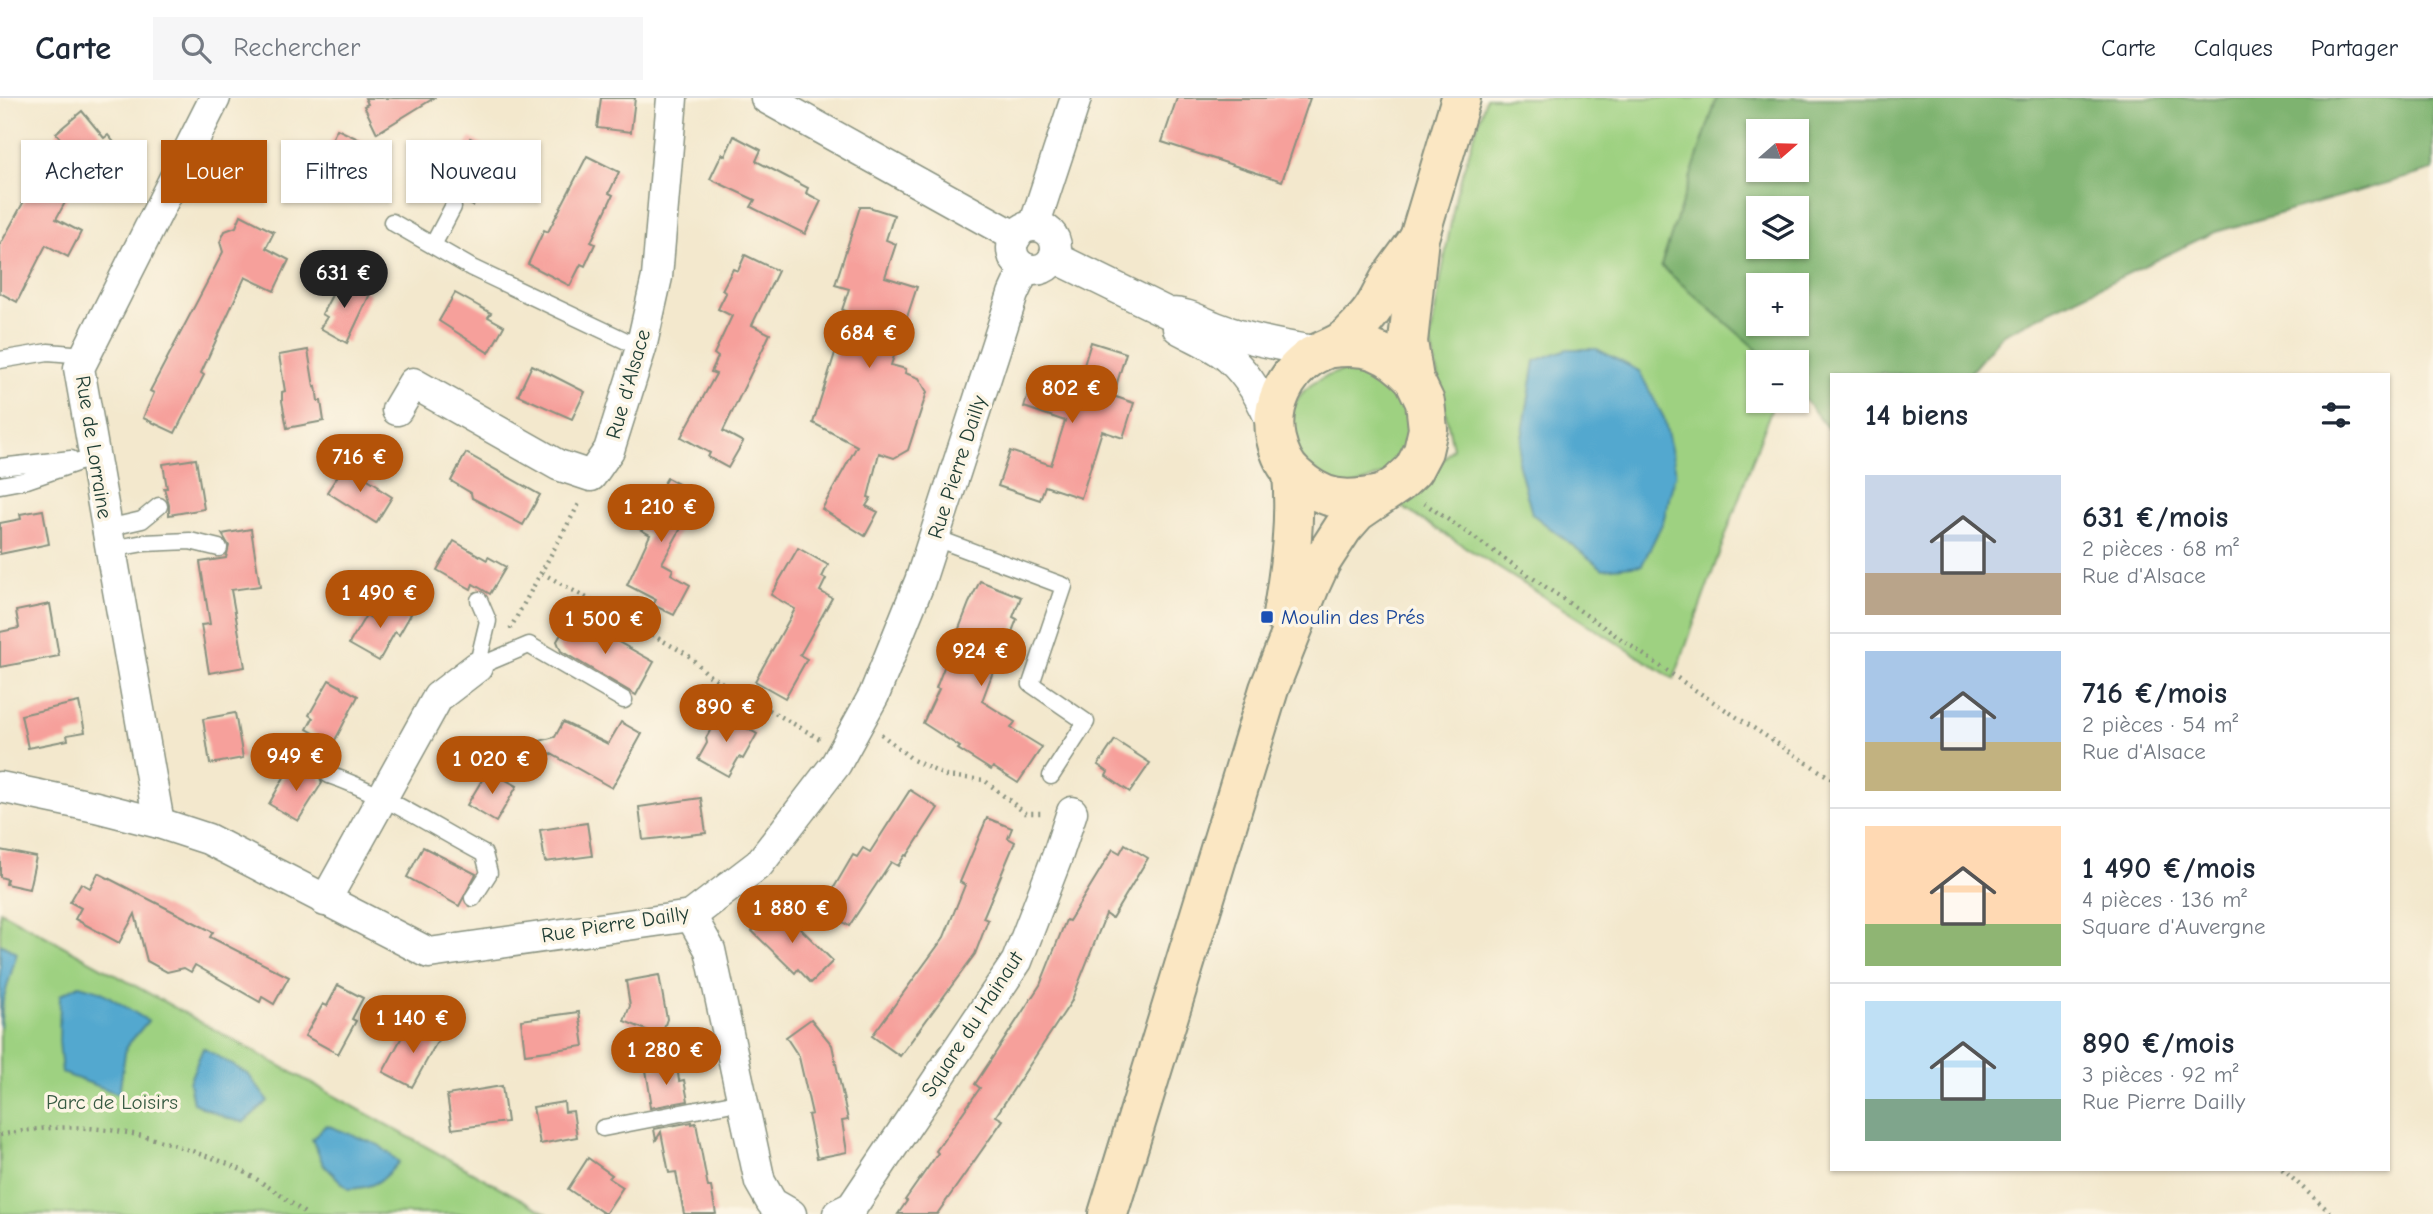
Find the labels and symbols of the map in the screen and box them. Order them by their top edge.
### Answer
north arrow [1746,119,1810,182]
pin: 631 € [295,250,393,310]
pin: 684 € [820,310,918,370]
street label: Rue d'Alsace [601,326,655,442]
pin: 802 € [1023,366,1121,425]
street label: Rue de Lorraine [71,374,117,520]
street label: Rue Pierre Dailly [923,392,992,542]
pin: 716 € [311,434,409,494]
pin: 1 210 € [596,484,726,544]
pin: 1 490 € [315,570,445,630]
pin: 1 500 € [540,596,670,656]
place label: Moulin des Prés [1281,605,1425,629]
marker: Moulin des Prés [1259,609,1275,625]
pin: 924 € [932,628,1030,688]
pin: 890 € [677,684,775,744]
pin: 949 € [247,734,345,793]
pin: 1 020 € [427,736,557,796]
pin: 1 880 € [727,886,857,945]
street label: Rue Pierre Dailly [540,900,691,948]
street label: Square du Hainaut [916,946,1028,1101]
pin: 1 140 € [348,996,478,1055]
pin: 1 280 € [601,1028,731,1087]
park label: Parc de Loisirs [46,1090,178,1114]

